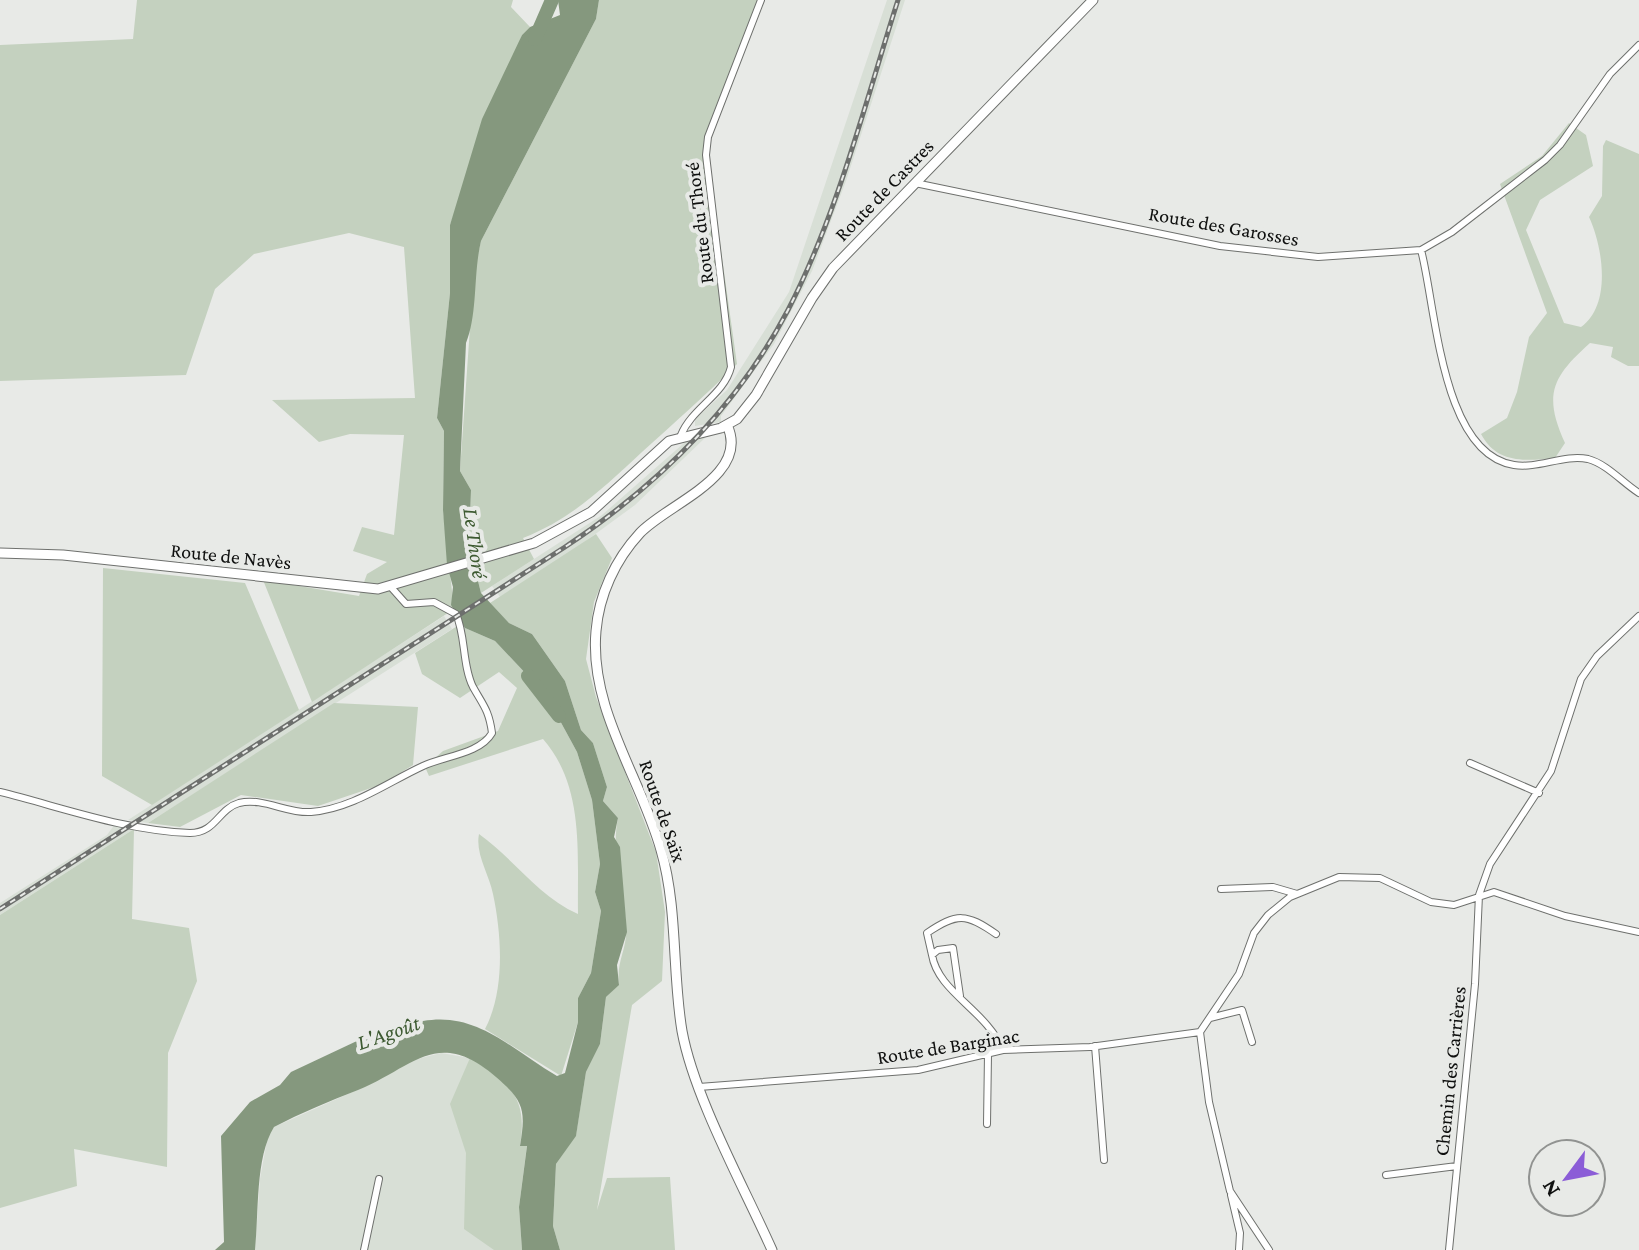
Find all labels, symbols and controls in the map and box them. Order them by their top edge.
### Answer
street label: Route de Castres [830,135,938,245]
street label: Route du Thoré [681,161,717,285]
street label: Route des Garosses [1147,202,1301,250]
water label: Le Thoré [458,506,493,582]
street label: Route de Navès [170,539,293,573]
street label: Route de Saïx [635,757,691,866]
street label: Chemin des Carrières [1430,985,1470,1157]
water label: L'Agoût [353,1010,423,1055]
street label: Route de Barginac [875,1024,1021,1069]
north arrow [1527,1138,1607,1218]
text: N [1536,1175,1565,1201]

